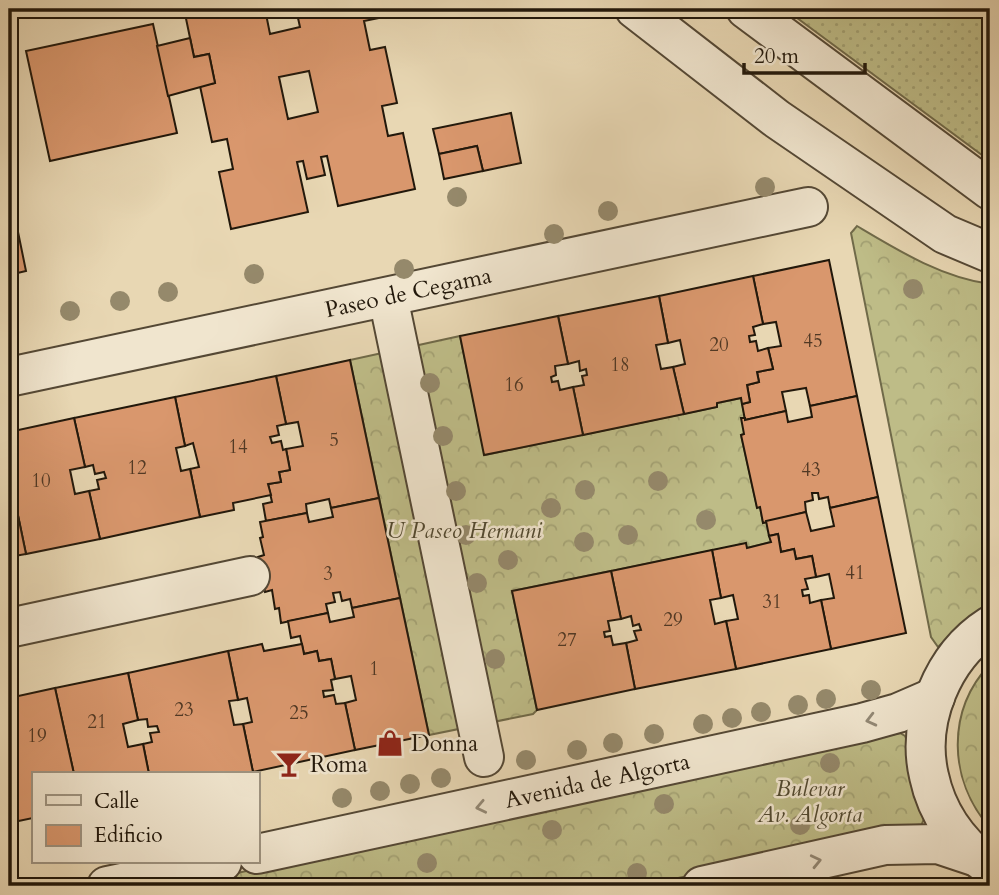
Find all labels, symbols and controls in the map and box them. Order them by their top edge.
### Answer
scale bar [744,32,864,76]
text: 20 m [754,42,799,71]
street label: Paseo de Cegama [322,259,494,325]
house number: 45 [803,328,823,354]
house number: 20 [709,332,729,358]
house number: 18 [610,352,630,378]
house number: 16 [504,372,524,398]
house number: 5 [329,427,339,453]
house number: 14 [228,434,248,460]
house number: 12 [127,455,147,481]
house number: 43 [801,457,821,483]
house number: 10 [31,468,51,494]
park label: U Paseo Hernani [386,515,543,546]
house number: 41 [845,560,865,586]
house number: 3 [323,561,333,587]
house number: 31 [762,589,782,615]
house number: 29 [663,607,683,633]
house number: 27 [557,627,577,653]
house number: 1 [369,656,379,682]
house number: 23 [174,697,194,723]
house number: 25 [289,700,309,726]
house number: 21 [87,709,107,735]
one-way arrow [865,712,877,726]
house number: 19 [27,723,47,749]
shop icon: Donna [375,728,405,758]
place label: Donna [411,728,478,759]
street label: Avenida de Algorta [502,745,693,815]
bar icon: Roma [274,749,304,779]
place label: Roma [310,749,368,780]
legend [32,772,259,864]
park label: Bulevar Av. Algorta [757,773,862,830]
text: Calle [94,787,139,816]
one-way arrow [475,798,487,813]
text: Edificio [94,821,163,850]
one-way arrow [810,854,822,869]

